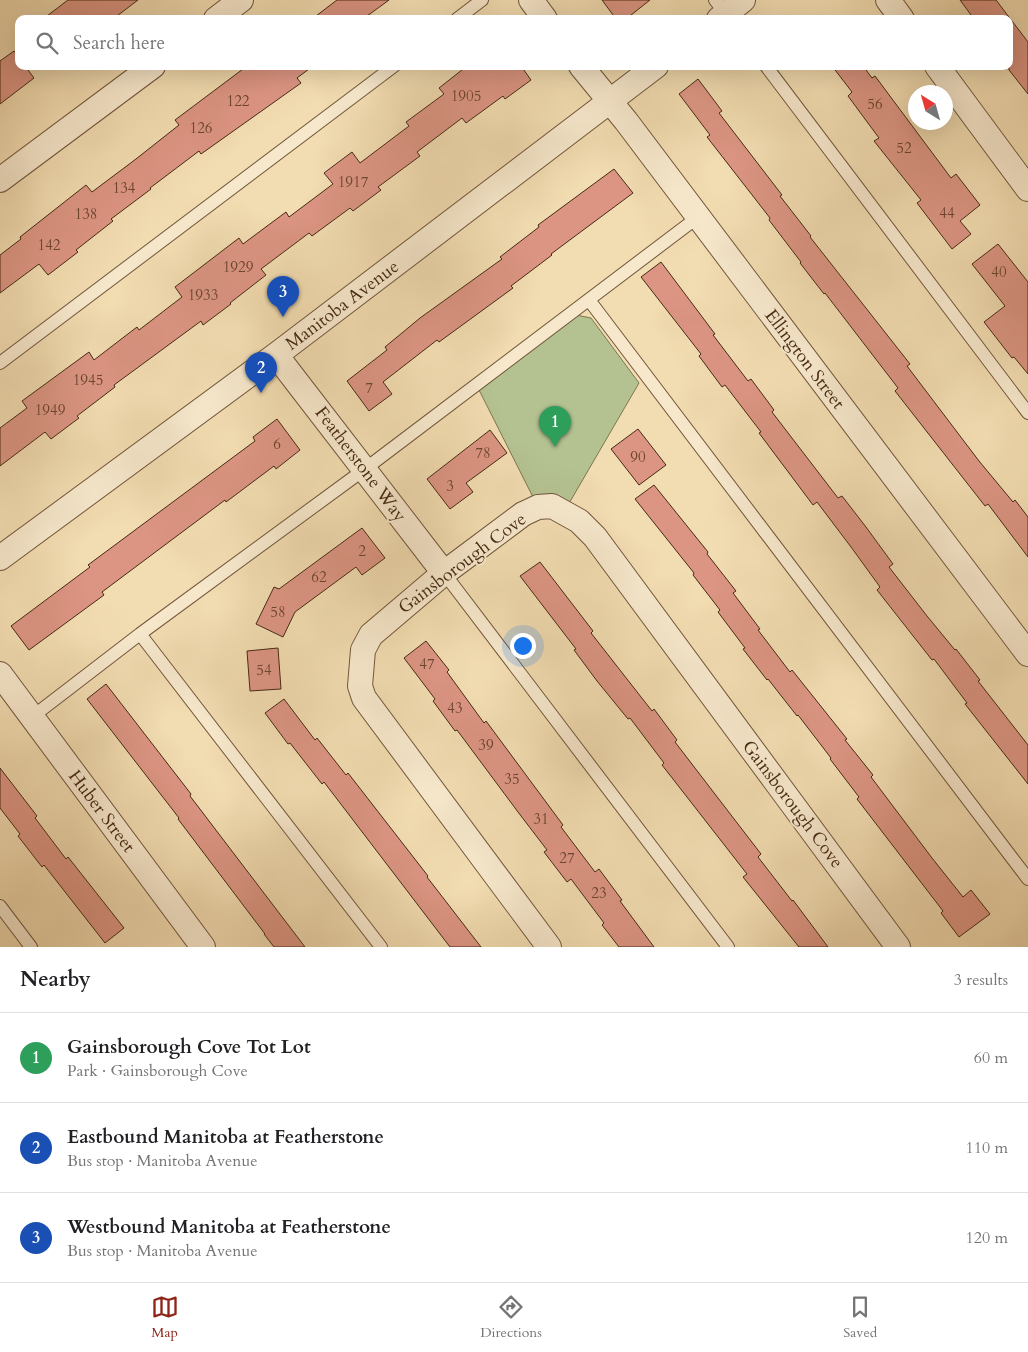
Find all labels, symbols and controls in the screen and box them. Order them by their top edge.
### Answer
search box [15,15,1013,70]
icon: search [33,29,61,57]
text: Search here [73,30,165,56]
north arrow [908,85,953,130]
house number: 1905 [451,86,481,106]
house number: 122 [226,91,250,111]
house number: 56 [867,94,883,114]
house number: 126 [189,118,213,138]
house number: 52 [896,138,912,158]
house number: 1917 [338,172,369,192]
house number: 134 [112,178,136,198]
house number: 44 [939,203,955,223]
house number: 138 [74,204,98,224]
house number: 142 [37,235,61,255]
street label: Manitoba Avenue [280,254,404,356]
house number: 1929 [223,257,254,277]
house number: 40 [991,262,1007,282]
pin: 3 [267,276,299,317]
house number: 1933 [188,285,218,305]
street label: Ellington Street [759,304,851,415]
pin: 2 [245,352,277,393]
house number: 1945 [73,370,103,390]
house number: 7 [365,378,373,398]
house number: 1949 [35,400,66,420]
street label: Featherstone Way [309,402,413,527]
pin: 1 [539,406,571,447]
house number: 6 [273,434,281,454]
house number: 78 [475,443,491,463]
house number: 90 [630,447,646,467]
house number: 3 [446,476,454,496]
street label: Gainsborough Cove [393,507,532,620]
house number: 2 [358,541,366,561]
house number: 62 [311,567,327,587]
house number: 58 [270,602,286,622]
your location [510,633,536,659]
house number: 47 [419,654,435,674]
house number: 54 [256,660,272,680]
house number: 43 [447,698,463,718]
house number: 39 [478,735,494,755]
street label: Gainsborough Cove [736,735,849,874]
street label: Huber Street [62,765,141,858]
house number: 35 [504,769,520,789]
house number: 31 [533,809,549,829]
house number: 27 [559,848,575,868]
house number: 23 [591,883,607,903]
text: Nearby [20,965,91,994]
text: 3 results [954,969,1008,991]
text: Gainsborough Cove Tot Lot [67,1034,311,1060]
text: 1 [32,1047,40,1069]
text: 60 m [974,1047,1008,1069]
text: Park · Gainsborough Cove [67,1060,248,1082]
text: Eastbound Manitoba at Featherstone [67,1124,384,1150]
text: 2 [32,1137,40,1159]
text: 110 m [966,1137,1008,1159]
text: Bus stop · Manitoba Avenue [67,1150,258,1172]
text: Westbound Manitoba at Featherstone [67,1214,391,1240]
text: 3 [32,1227,40,1249]
text: 120 m [966,1227,1008,1249]
text: Bus stop · Manitoba Avenue [67,1240,258,1262]
tab: Map [151,1293,179,1342]
tab: Directions [480,1293,542,1342]
tab: Saved [843,1293,877,1342]

